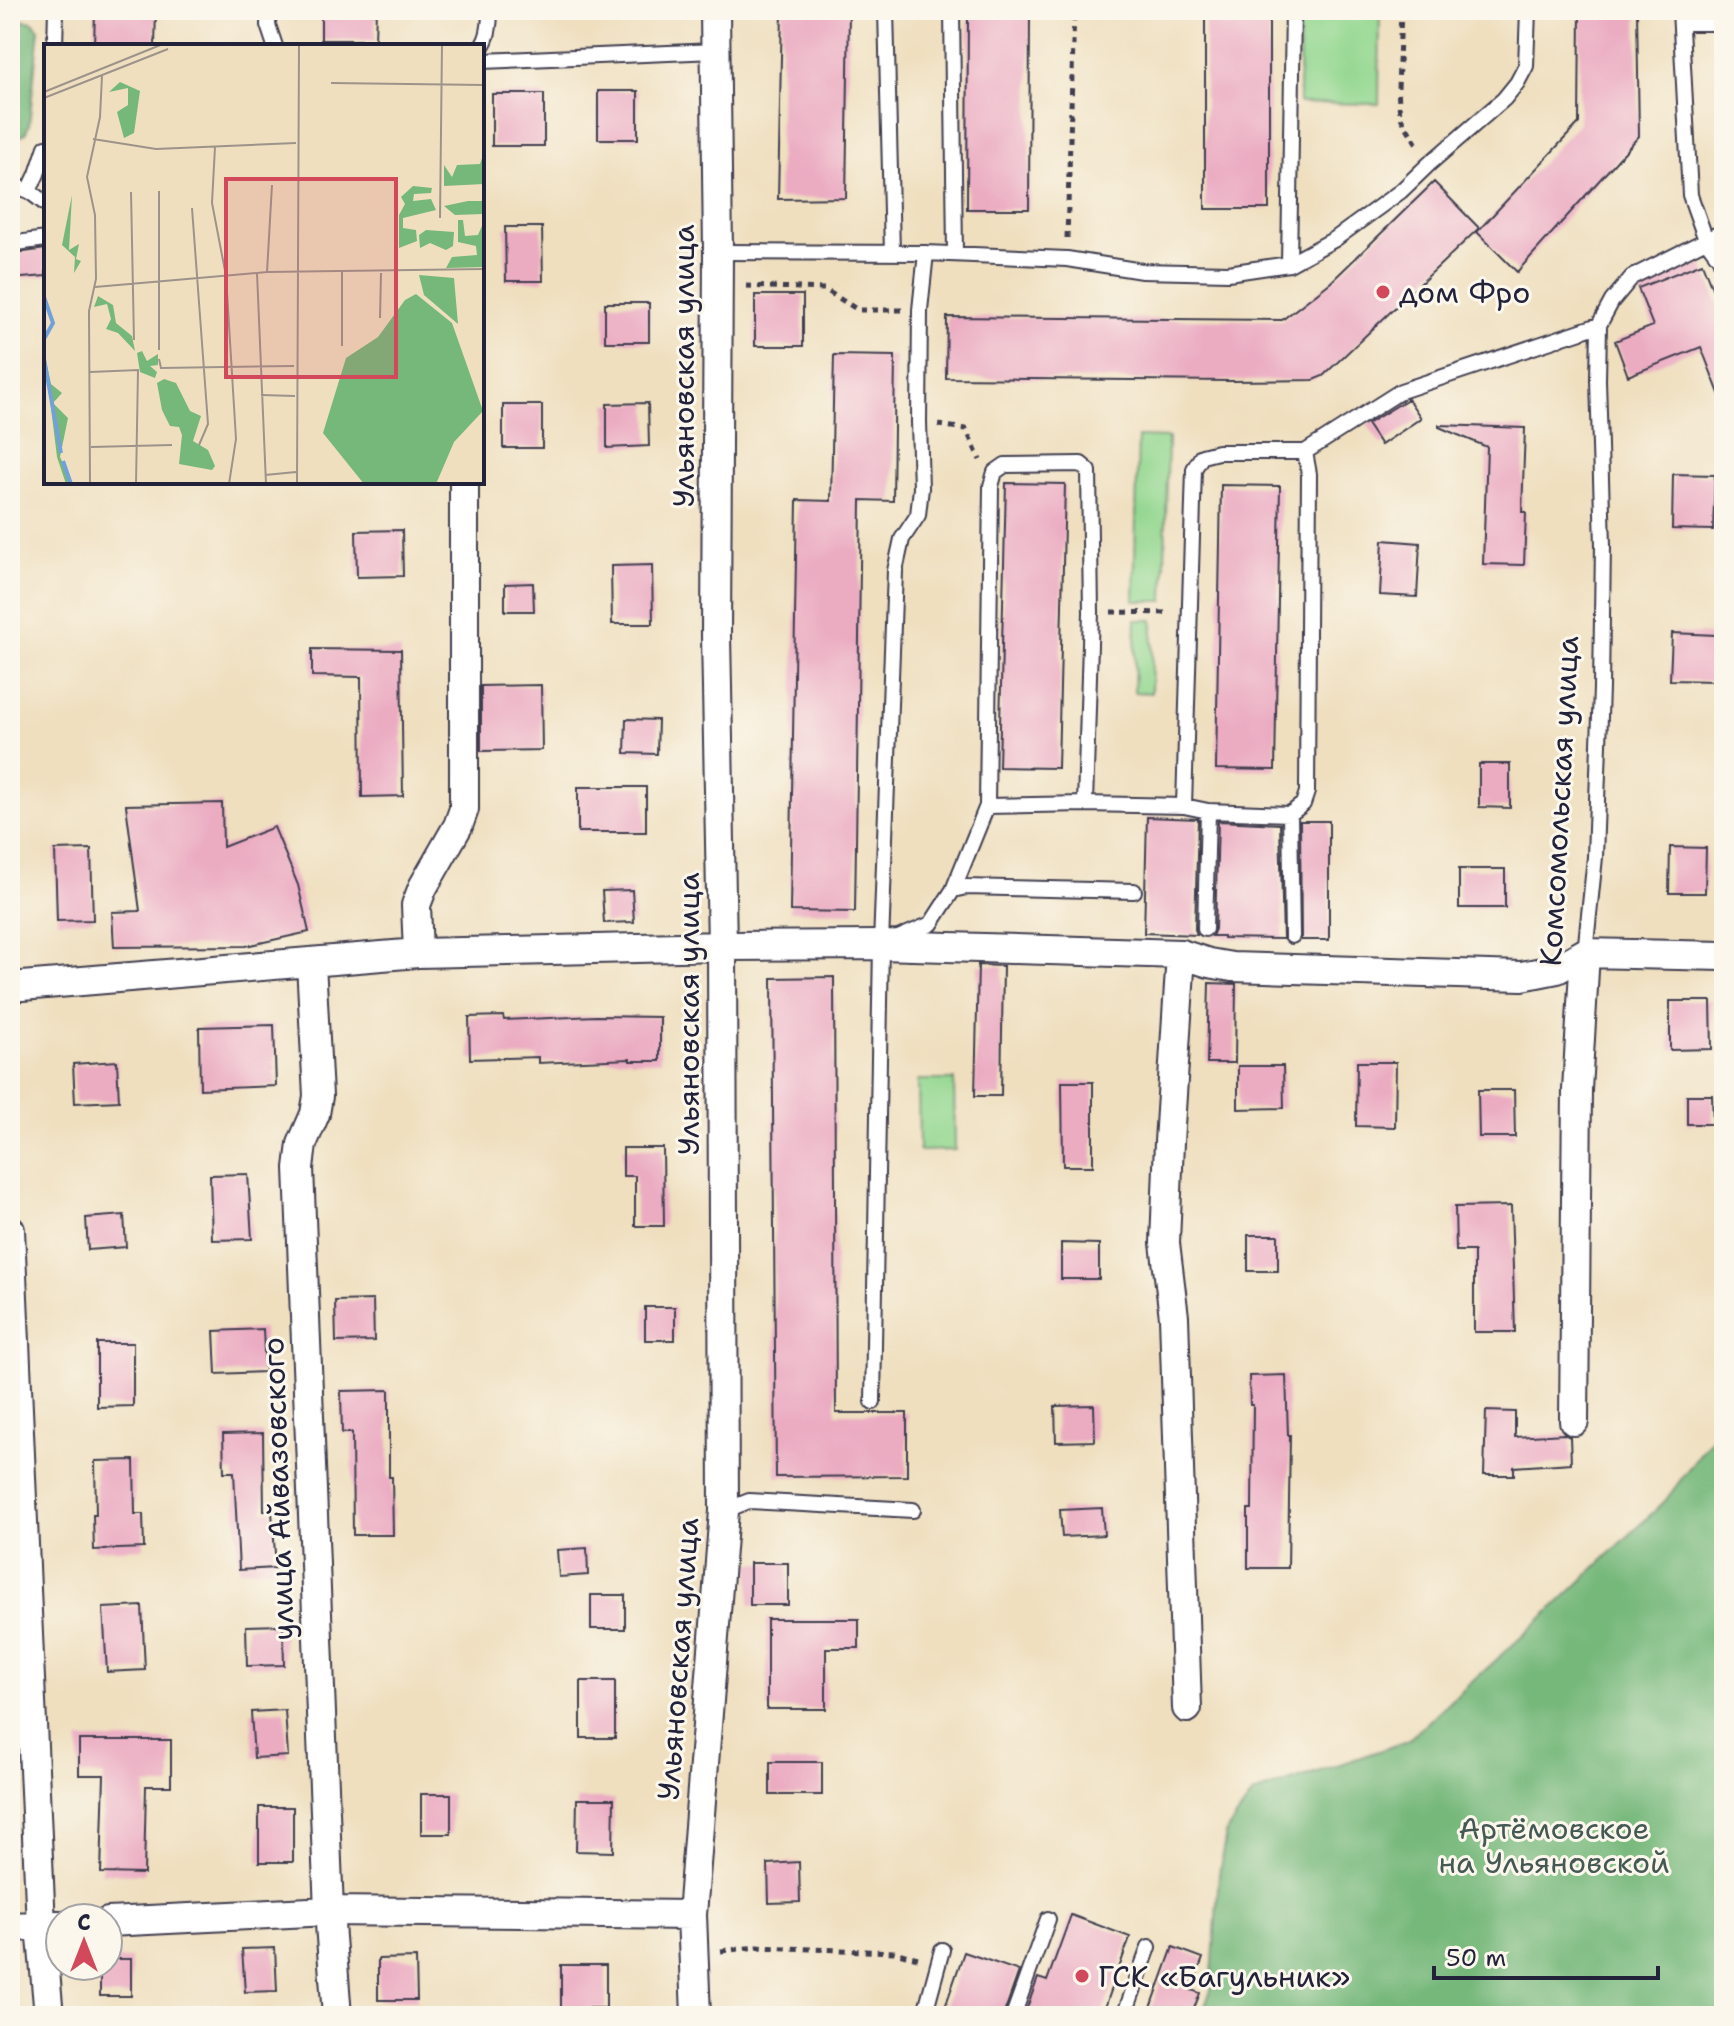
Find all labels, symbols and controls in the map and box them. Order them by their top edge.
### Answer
inset map [44,44,484,484]
street label: Ульяновская улица [663,224,704,508]
place label: дом Фро [1399,272,1531,313]
marker: дом Фро [1374,283,1392,301]
street label: Комсомольская улица [1530,634,1588,967]
street label: Ульяновская улица [668,872,709,1156]
street label: улица Айвазовского [252,1337,304,1641]
street label: Ульяновская улица [648,1516,708,1802]
park label: Артёмовское на Ульяновской [1438,1808,1670,1883]
north arrow [44,1902,124,1982]
text: С [77,1908,91,1937]
scale bar [1434,1930,1658,1980]
text: 50 m [1446,1942,1506,1974]
place label: ГСК «Багульник» [1098,1956,1350,1997]
marker: ГСК «Багульник» [1073,1967,1091,1985]

